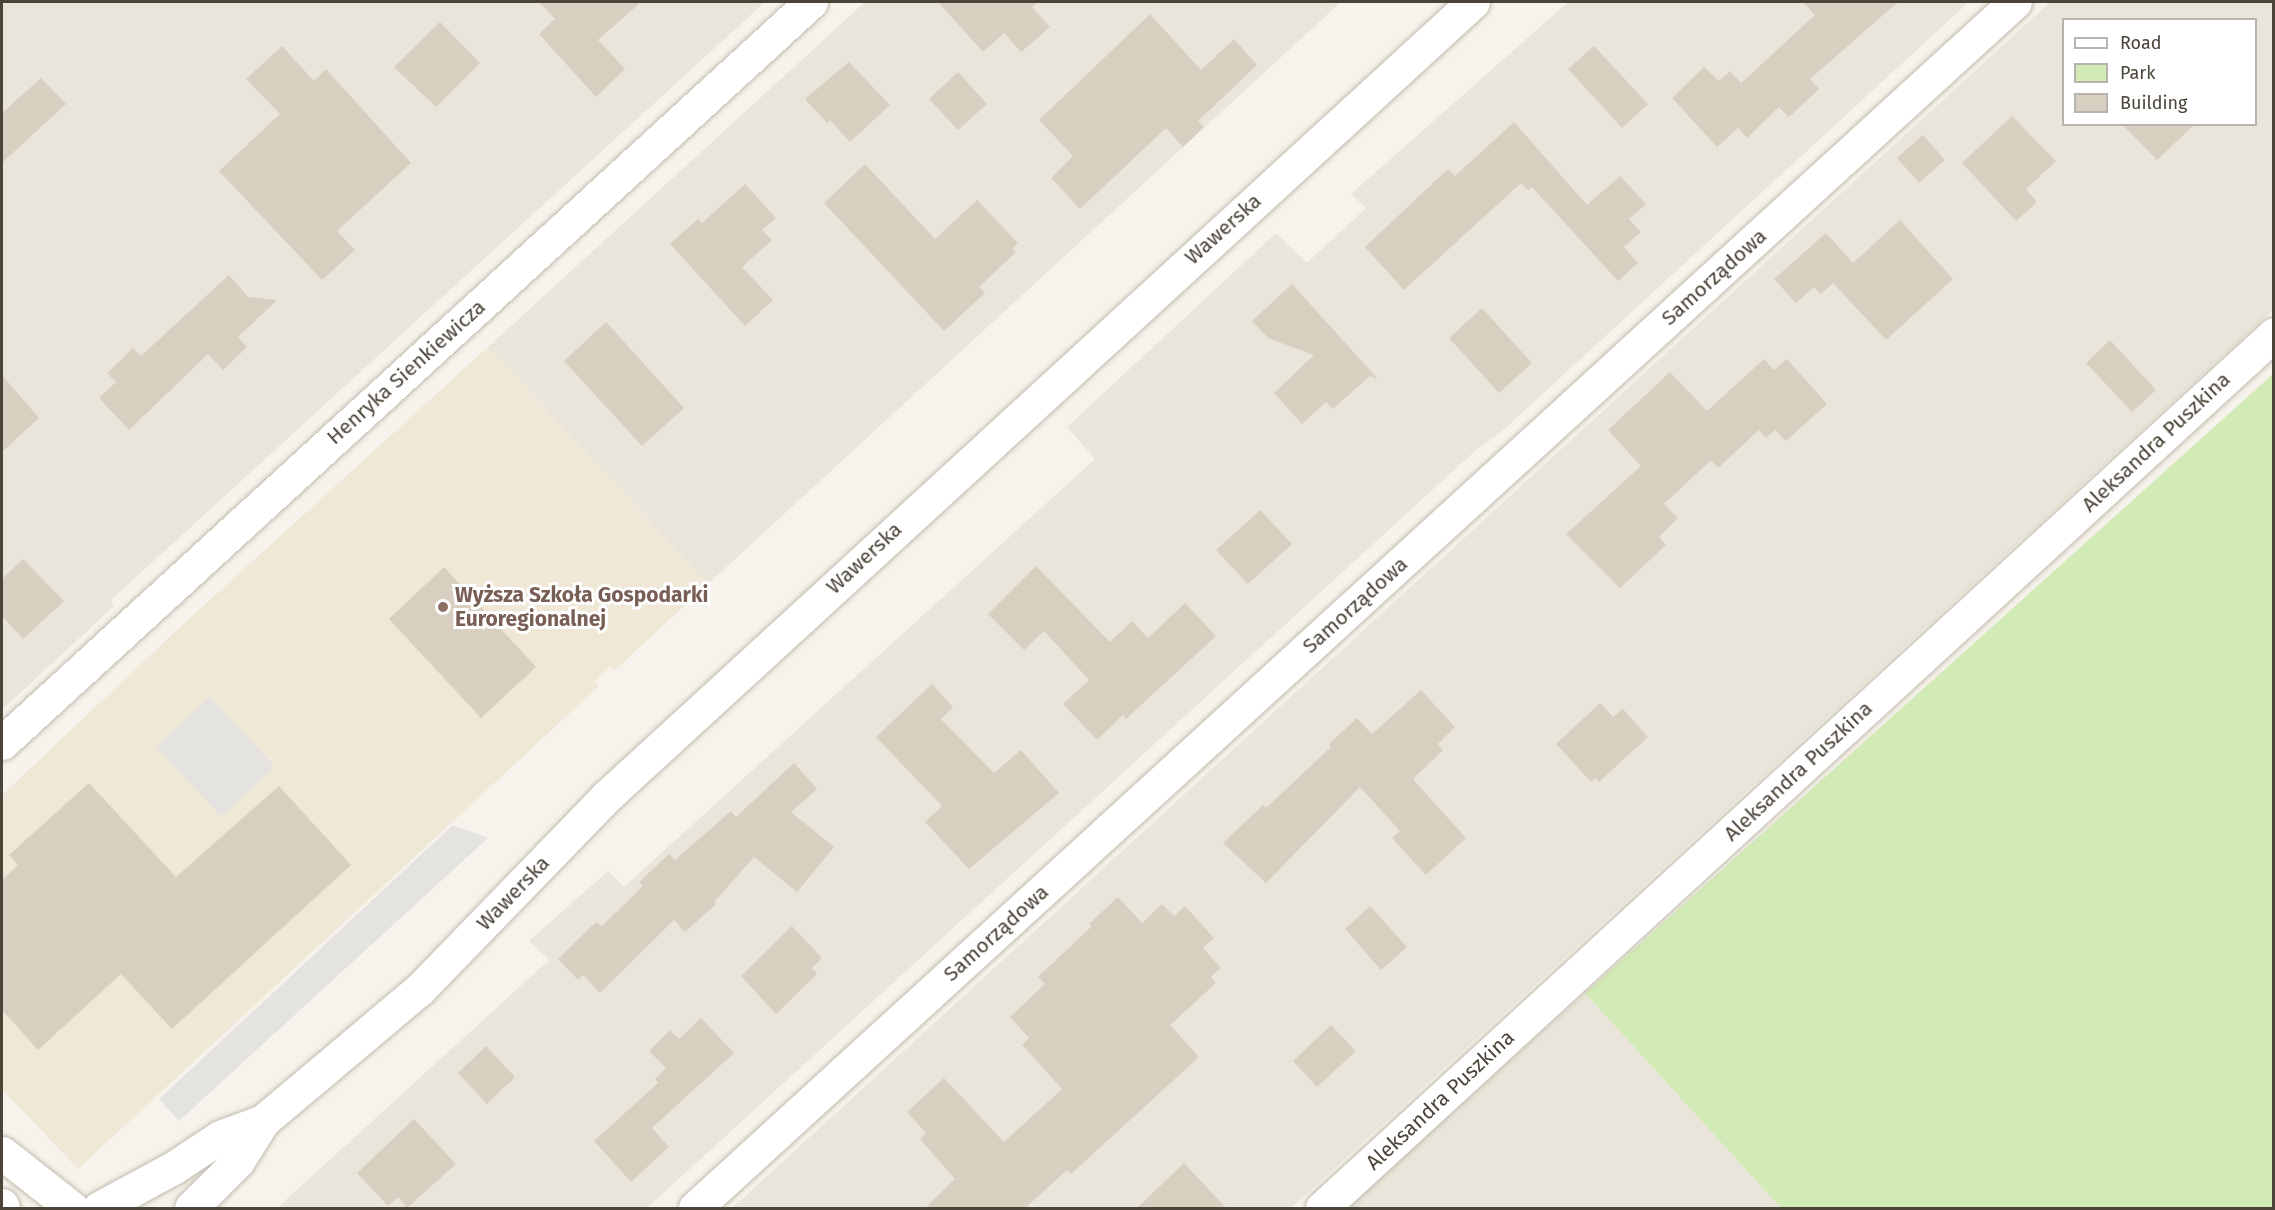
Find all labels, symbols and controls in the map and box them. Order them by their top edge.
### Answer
legend [2062,18,2257,126]
text: Road [2120,32,2162,54]
text: Park [2120,62,2155,84]
text: Building [2120,92,2187,114]
street label: Wawerska [1180,188,1266,270]
street label: Samorządowa [1656,223,1772,331]
street label: Henryka Sienkiewicza [322,294,490,450]
street label: Aleksandra Puszkina [2077,367,2235,517]
street label: Wawerska [821,517,907,599]
street label: Samorządowa [1297,551,1413,659]
place label: Wyższa Szkoła Gospodarki Euroregionalnej [455,582,709,632]
marker: Wyższa Szkoła Gospodarki Euroregionalnej [436,600,450,614]
street label: Aleksandra Puszkina [1719,696,1877,846]
street label: Wawerska [471,850,555,936]
street label: Samorządowa [938,879,1054,987]
street label: Aleksandra Puszkina [1361,1025,1519,1175]

